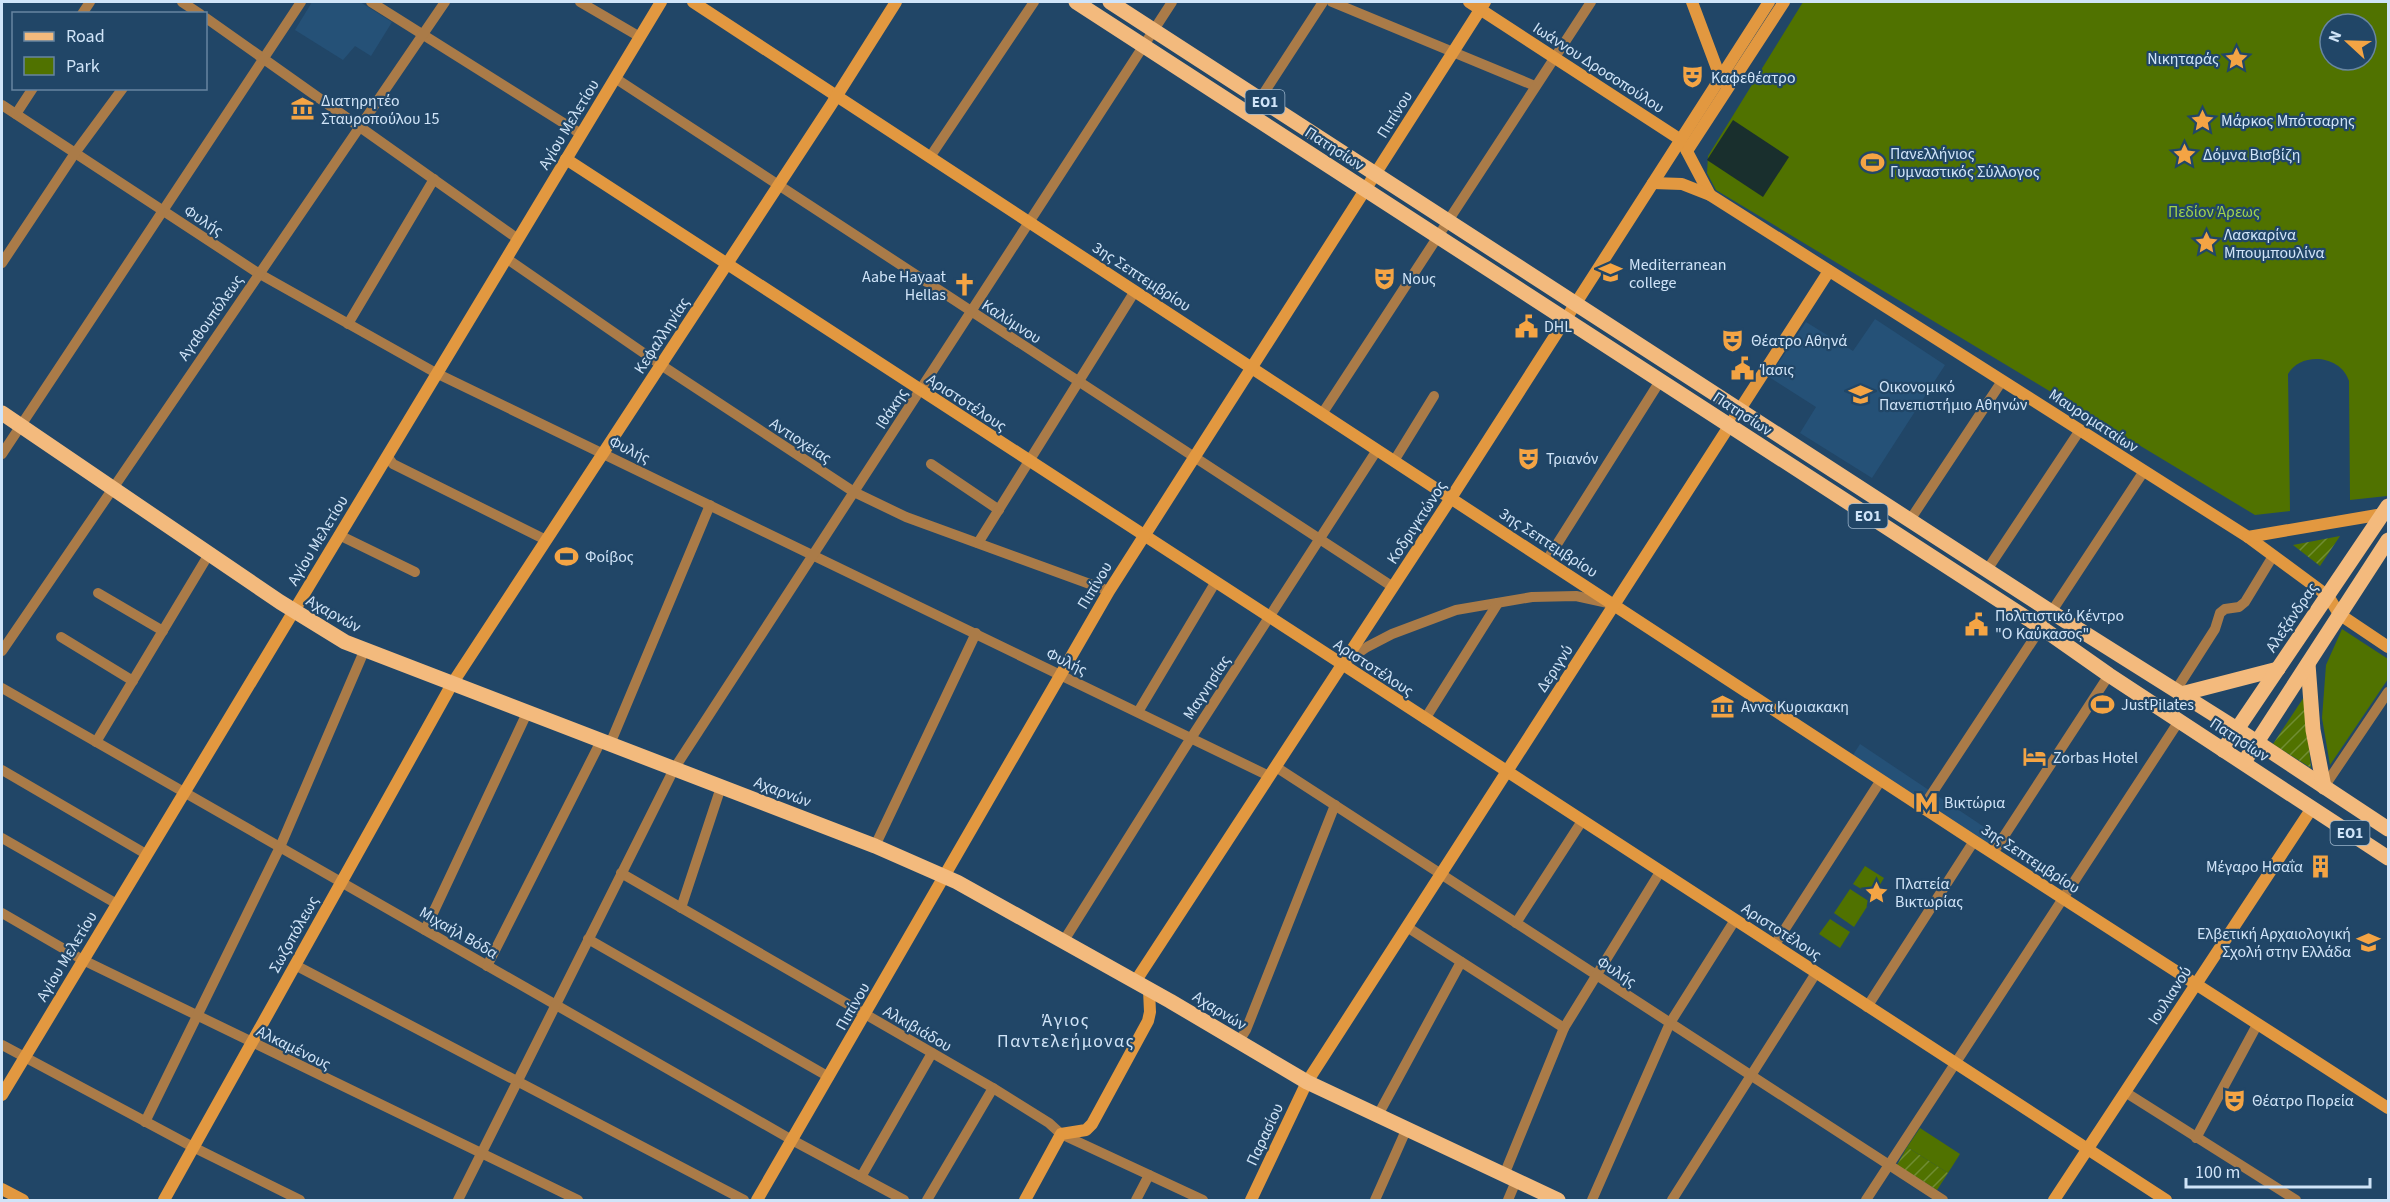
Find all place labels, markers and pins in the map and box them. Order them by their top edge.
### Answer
place icon: Νικηταράς [2224,45,2250,71]
place label: Νικηταράς [2147,48,2219,70]
theatre icon: Καφεθέατρο [1680,64,1706,90]
place label: Καφεθέατρο [1711,67,1795,89]
place label: Διατηρητέο Σταυροπούλου 15 [321,90,439,130]
museum icon: Διατηρητέο Σταυροπούλου 15 [290,96,316,122]
place icon: Μάρκος Μπότσαρης [2190,107,2216,133]
place label: Μάρκος Μπότσαρης [2221,110,2355,132]
place icon: Δόμνα Βισβίζη [2172,141,2198,167]
place label: Πανελλήνιος Γυμναστικός Σύλλογος [1890,143,2040,183]
place label: Δόμνα Βισβίζη [2203,144,2300,166]
sports icon: Πανελλήνιος Γυμναστικός Σύλλογος [1859,149,1885,175]
place label: Λασκαρίνα Μπουμπουλίνα [2224,224,2325,264]
place icon: Λασκαρίνα Μπουμπουλίνα [2193,230,2219,256]
place label: Mediterranean college [1629,254,1727,294]
school or university icon: Mediterranean college [1598,260,1624,286]
theatre icon: Νους [1371,265,1397,291]
place label: Aabe Hayaat Hellas [862,266,947,306]
place label: Νους [1402,268,1436,290]
church icon: Aabe Hayaat Hellas [951,272,977,298]
public building icon: DHL [1513,313,1539,339]
place label: DHL [1544,316,1572,338]
theatre icon: Θέατρο Αθηνά [1720,327,1746,353]
place label: Θέατρο Αθηνά [1751,330,1847,352]
public building icon: Ίασις [1729,356,1755,382]
place label: Ίασις [1759,359,1794,381]
place label: Οικονομικό Πανεπιστήμιο Αθηνών [1879,376,2028,416]
school or university icon: Οικονομικό Πανεπιστήμιο Αθηνών [1848,382,1874,408]
theatre icon: Τριανόν [1515,445,1541,471]
place label: Τριανόν [1546,448,1599,470]
sports icon: Φοίβος [554,543,580,569]
place label: Φοίβος [585,546,634,568]
place label: Πολιτιστικό Κέντρο "Ο Καύκασος" [1995,605,2124,645]
public building icon: Πολιτιστικό Κέντρο "Ο Καύκασος" [1964,611,1990,637]
sports icon: JustPilates [2090,691,2116,717]
museum icon: Αννα Κυριακακη [1710,693,1736,719]
place label: JustPilates [2121,694,2194,716]
place label: Αννα Κυριακακη [1741,696,1849,718]
hotel icon: Zorbas Hotel [2022,744,2048,770]
place label: Zorbas Hotel [2053,747,2138,769]
metro station icon: Βικτώρια [1913,789,1939,815]
place label: Βικτώρια [1944,792,2005,814]
building icon: Μέγαρο Ησαΐα [2308,853,2334,879]
place label: Μέγαρο Ησαΐα [2206,856,2303,878]
place label: Πλατεία Βικτωρίας [1895,873,1963,913]
place icon: Πλατεία Βικτωρίας [1864,879,1890,905]
place label: Ελβετική Αρχαιολογική Σχολή στην Ελλάδα [2197,923,2351,963]
school or university icon: Ελβετική Αρχαιολογική Σχολή στην Ελλάδα [2356,929,2382,955]
theatre icon: Θέατρο Πορεία [2221,1087,2247,1113]
place label: Θέατρο Πορεία [2252,1090,2354,1112]

